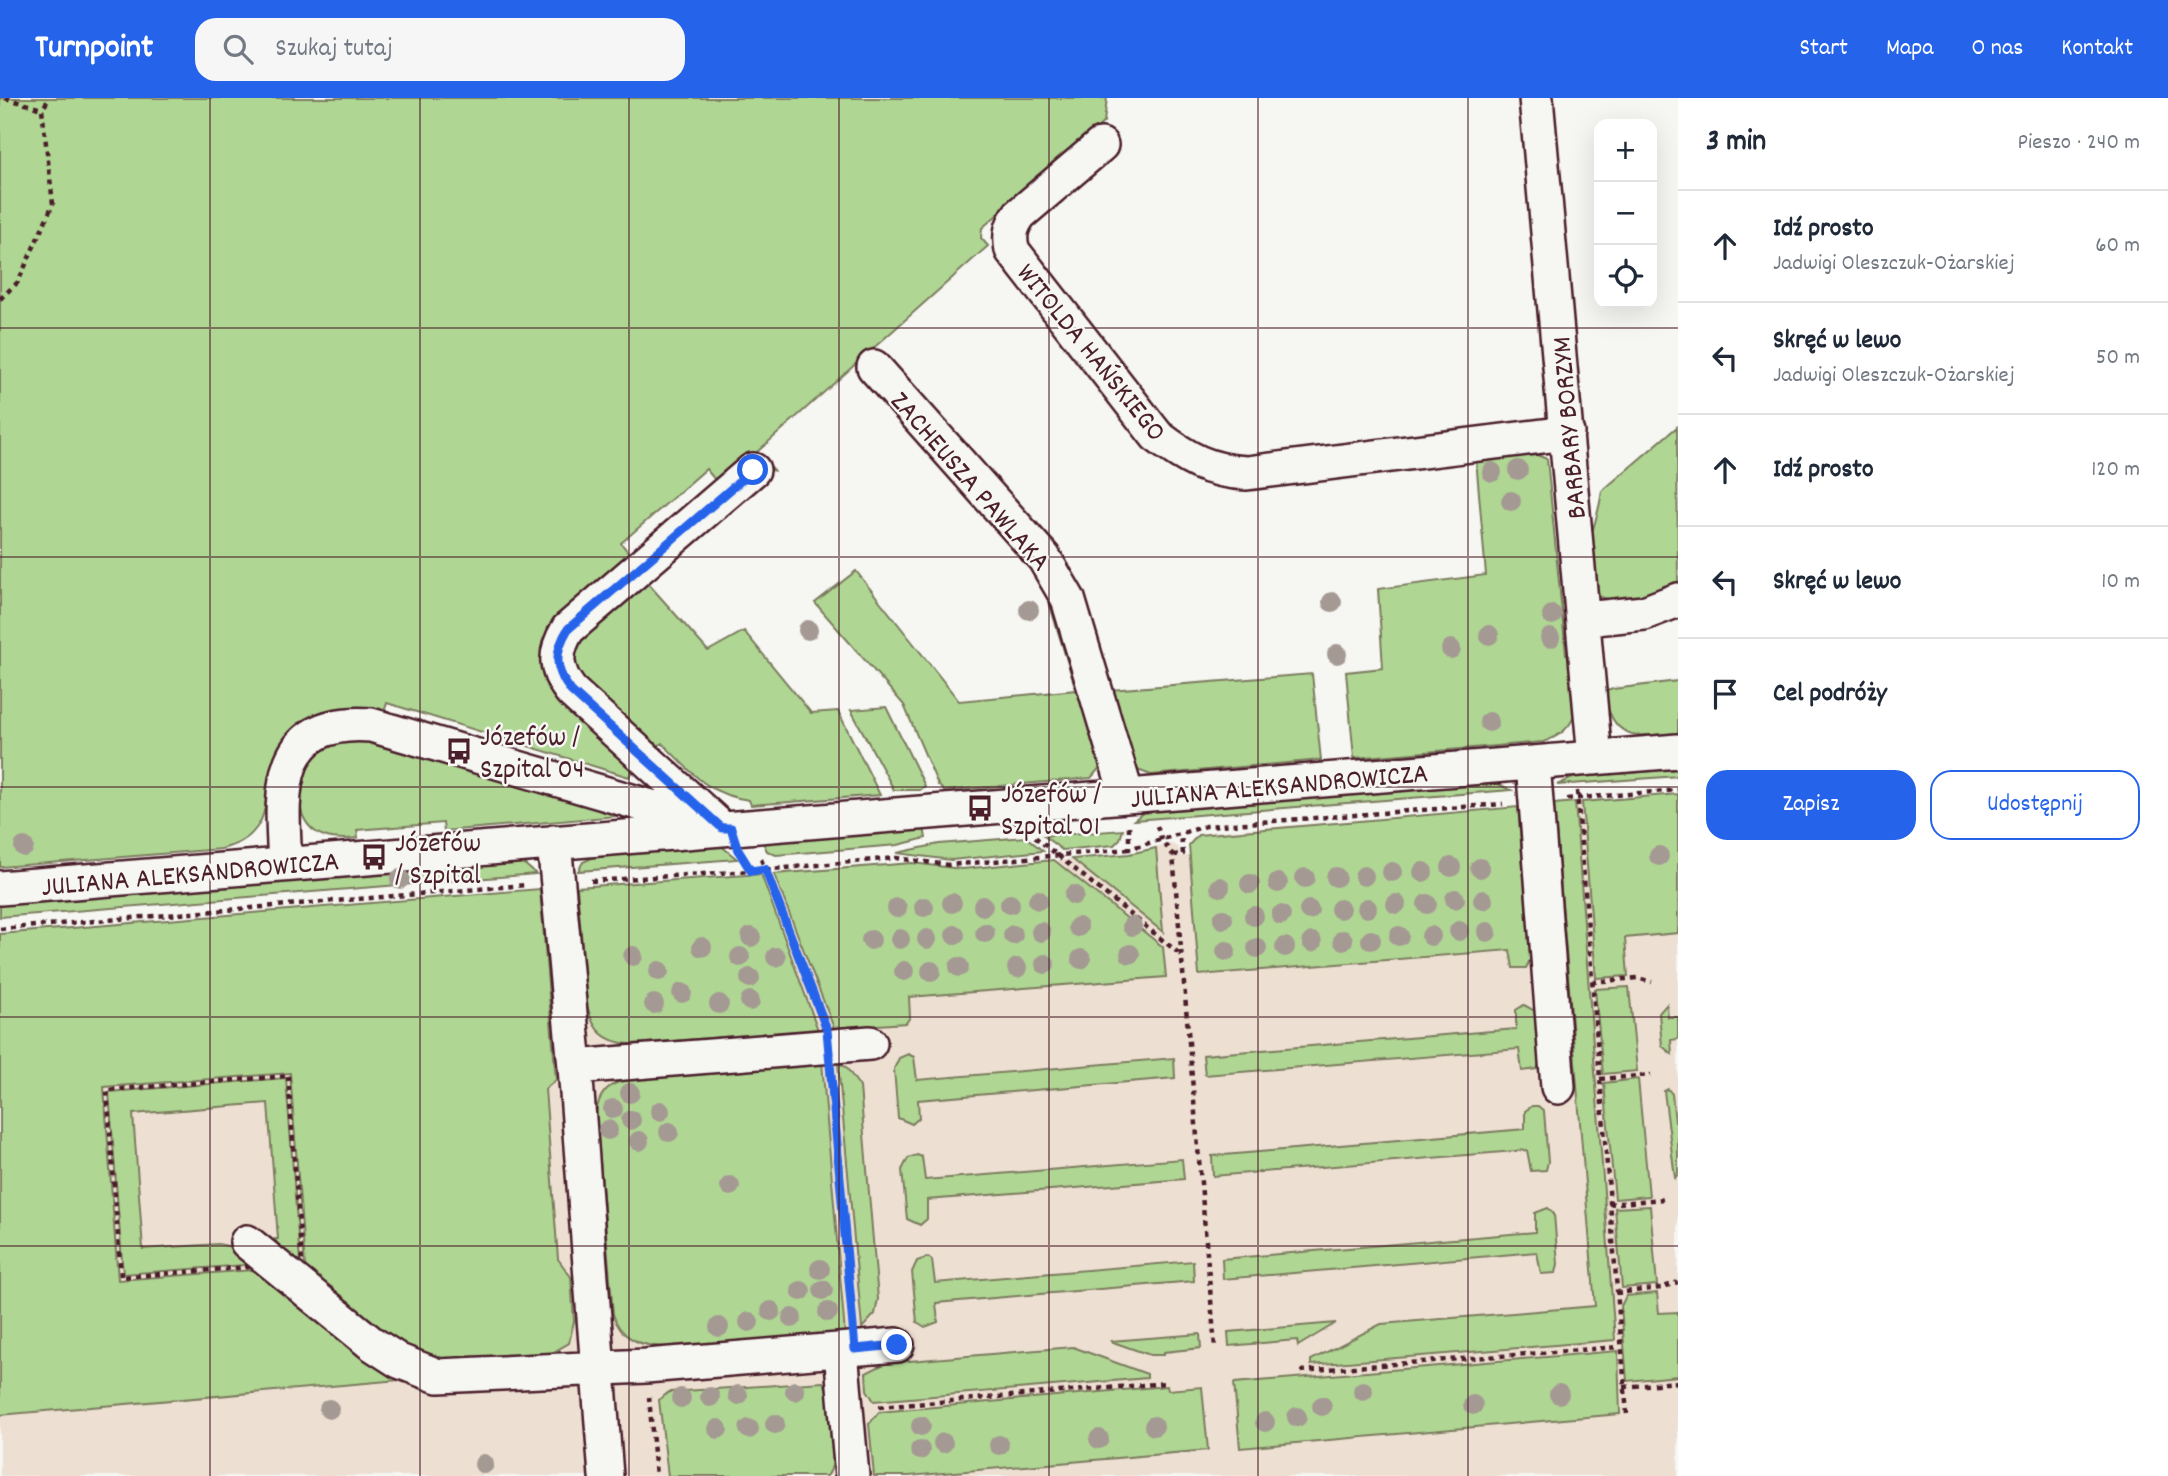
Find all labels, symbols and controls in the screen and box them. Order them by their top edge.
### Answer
search box [195,18,685,81]
text: Turnpoint [35,26,153,73]
icon: search [219,30,257,68]
text: Szukaj tutaj [275,31,393,68]
text: Start [1799,32,1848,66]
text: Mapa [1886,32,1934,66]
text: O nas [1972,32,2023,66]
text: Kontakt [2061,32,2133,66]
map controls [1594,119,1657,308]
button: + [1594,119,1657,182]
text: 3 min [1706,122,1766,165]
text: Pieszo · 240 m [2018,127,2140,160]
button: − [1594,182,1657,245]
text: Idź prosto [1773,211,1874,248]
icon: ahead [1706,227,1744,265]
text: 60 m [2095,230,2140,263]
button: locate [1594,245,1657,308]
text: Jadwigi Oleszczuk-Ożarskiej [1773,248,2015,281]
street label: WITOLDA HAŃSKIEGO [1005,256,1174,452]
text: Skręć w lewo [1773,323,1901,360]
street label: BARBARY BORZYM [1544,335,1600,520]
icon: left [1706,339,1744,377]
text: 50 m [2096,342,2140,375]
text: Jadwigi Oleszczuk-Ożarskiej [1773,360,2015,393]
street label: ZACHEUSZA PAWLAKA [879,384,1058,582]
icon: ahead [1706,451,1744,489]
text: Idź prosto [1773,452,1874,489]
route start [737,454,768,485]
text: 120 m [2091,454,2140,487]
icon: left [1706,563,1744,601]
text: Skręć w lewo [1773,564,1901,601]
text: 10 m [2101,566,2140,599]
icon: arrive [1706,675,1744,713]
text: Cel podróży [1773,676,1887,713]
place label: Józefów / Szpital 04 [480,720,584,792]
bus stop icon: Józefów / Szpital 04 [444,736,474,766]
street label: JULIANA ALEKSANDROWICZA [1129,756,1430,822]
button: Zapisz [1706,770,1916,840]
button: Udostępnij [1930,770,2140,840]
place label: Józefów / Szpital 01 [1001,777,1101,849]
bus stop icon: Józefów / Szpital 01 [965,793,995,823]
place label: Józefów / Szpital [395,826,481,898]
bus stop icon: Józefów / Szpital [359,842,389,872]
street label: JULIANA ALEKSANDROWICZA [40,844,341,910]
route end [881,1329,912,1360]

